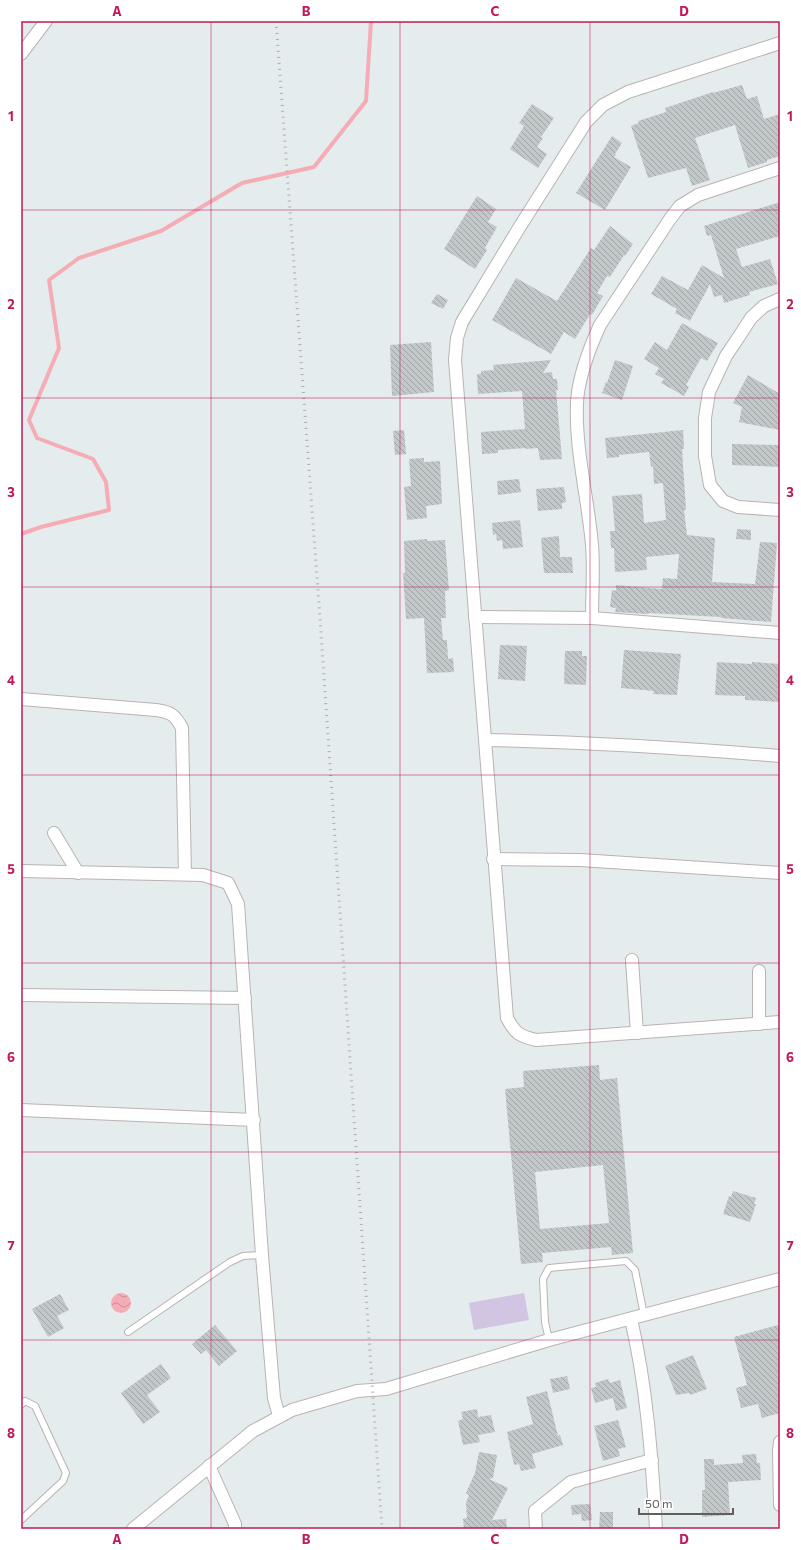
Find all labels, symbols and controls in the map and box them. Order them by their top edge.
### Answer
text: A [112,3,122,19]
text: B [302,3,311,19]
text: C [491,3,500,19]
text: D [679,3,689,19]
text: 1 [8,108,14,124]
text: 1 [787,108,793,124]
text: 2 [7,296,15,312]
text: 2 [786,296,794,312]
text: 3 [7,484,15,500]
text: 3 [786,484,794,500]
text: 4 [7,672,15,688]
text: 4 [786,672,794,688]
text: 5 [7,861,15,877]
text: 5 [786,861,794,877]
text: 6 [7,1049,15,1065]
text: 6 [786,1049,794,1065]
text: 7 [7,1237,15,1253]
text: 7 [786,1237,794,1253]
text: 8 [7,1425,15,1441]
text: 8 [786,1425,794,1441]
scale bar [639,1490,733,1516]
text: 50 m [645,1496,673,1510]
text: A [112,1531,122,1547]
text: B [302,1531,311,1547]
text: C [491,1531,500,1547]
text: D [679,1531,689,1547]

